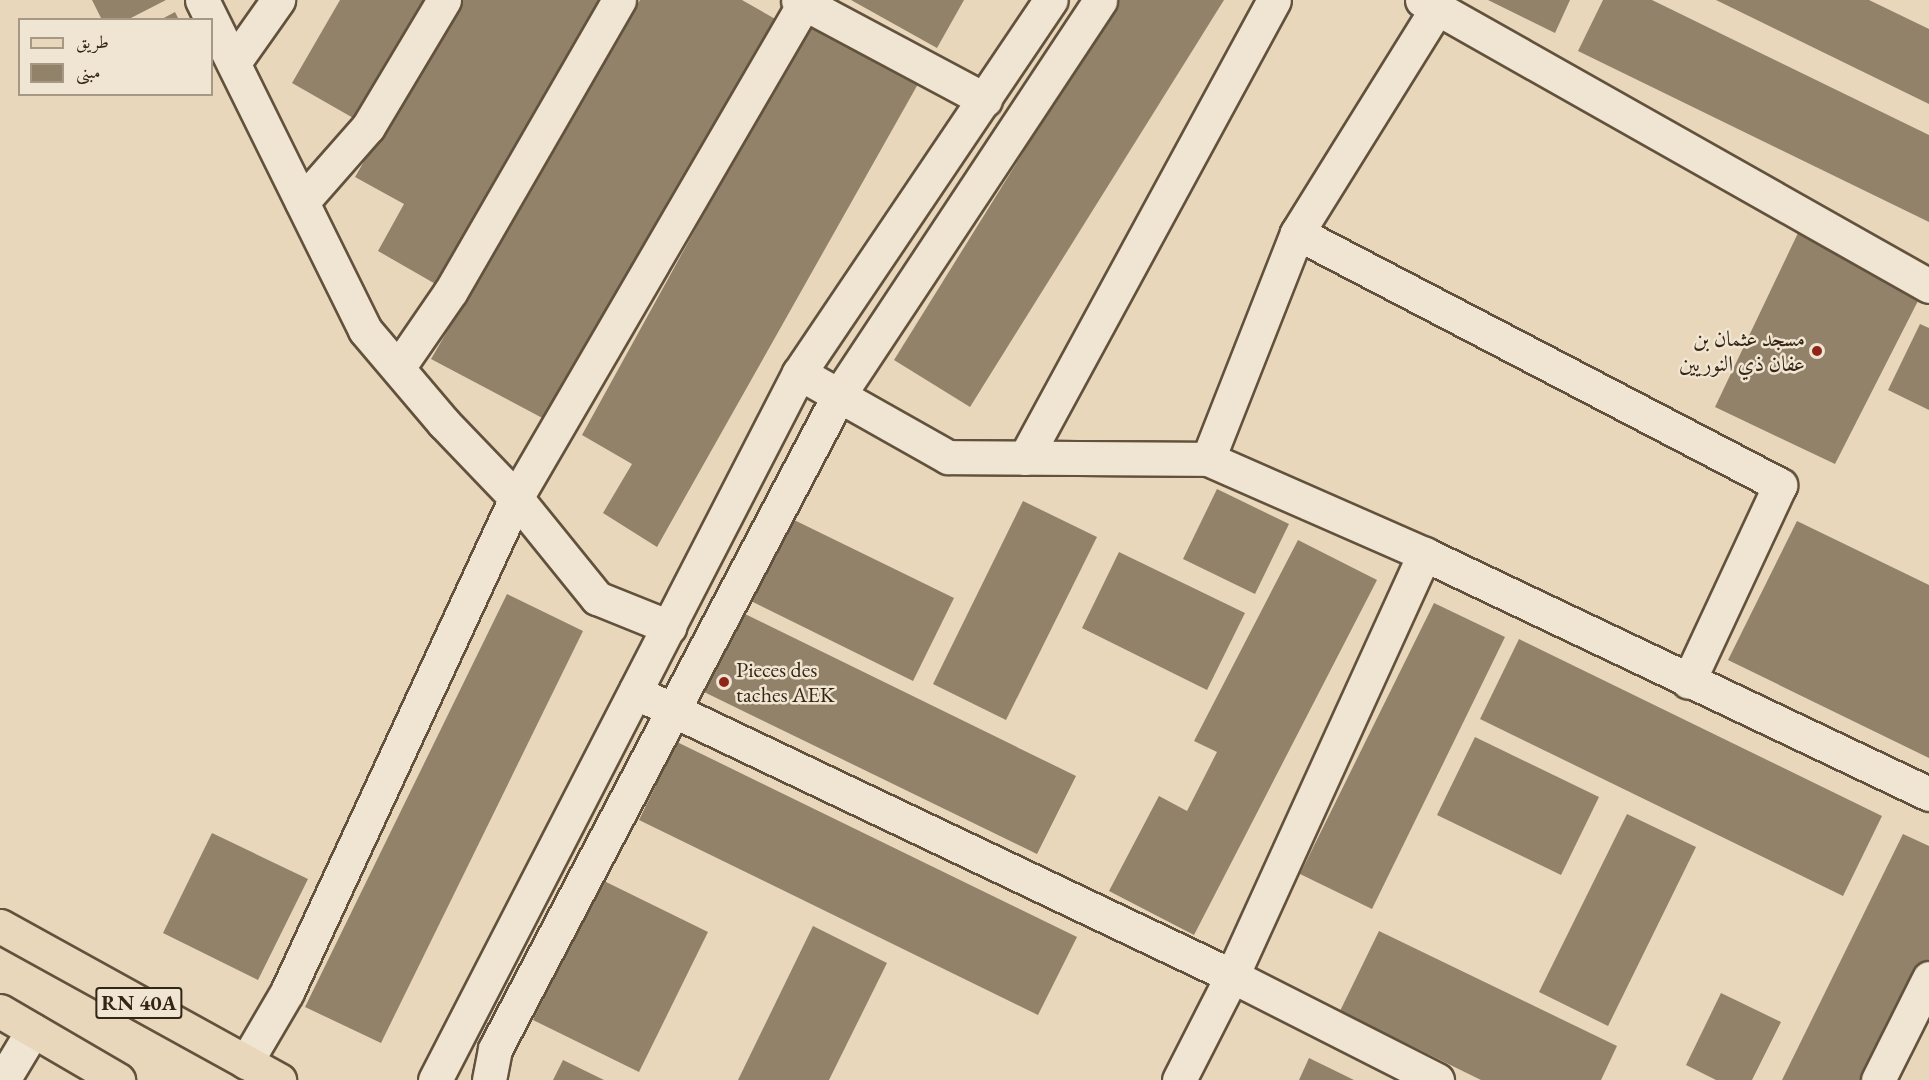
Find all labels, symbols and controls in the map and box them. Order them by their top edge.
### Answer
legend [18,18,213,96]
text: طريق [76,30,109,53]
text: مبنى [76,60,101,83]
place label: مسجد عثمان بن عفان ذي النوريين [1679,325,1805,376]
marker: مسجد عثمان بن عفان ذي النوريين [1810,344,1824,358]
place label: Pieces des taches AEK [736,656,835,708]
marker: Pieces des taches AEK [717,675,731,689]
road number: RN 40A [94,985,184,1021]

